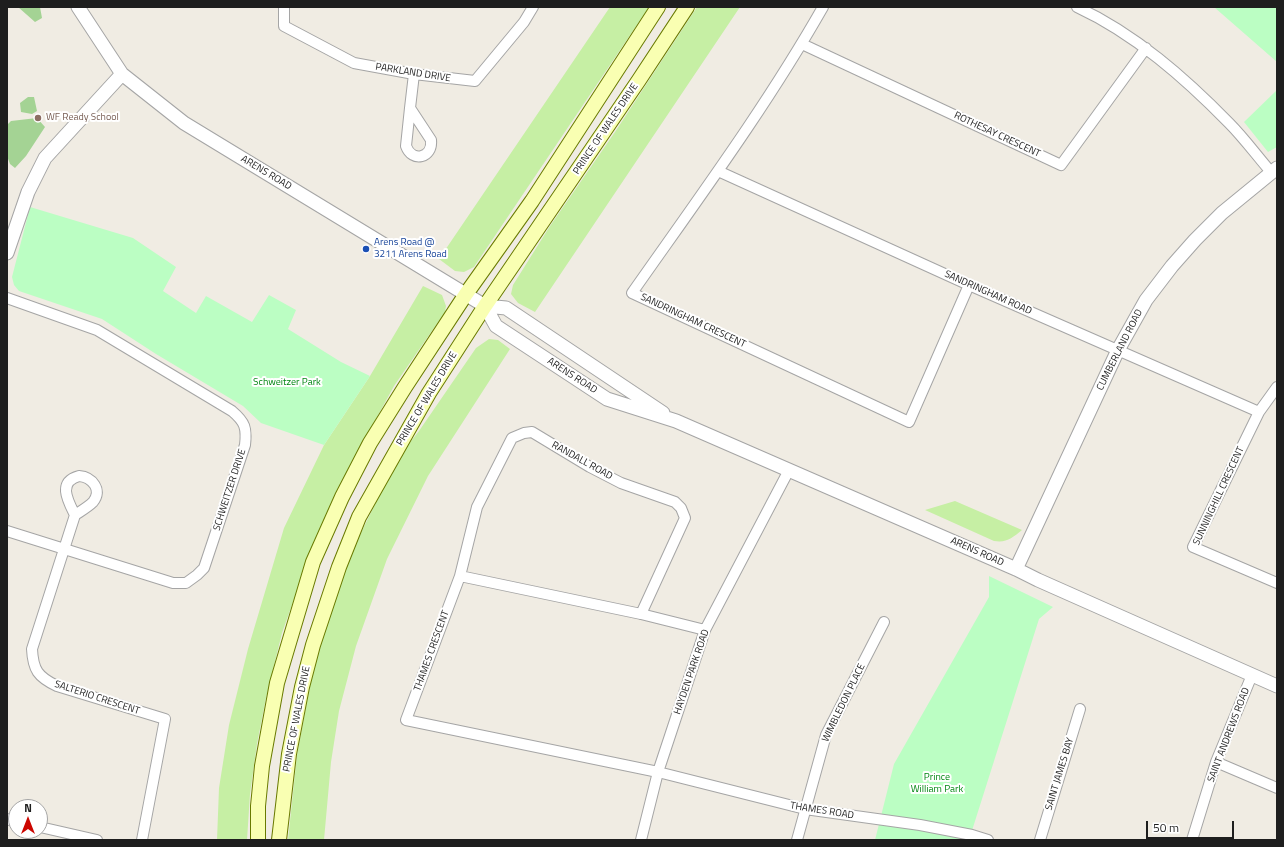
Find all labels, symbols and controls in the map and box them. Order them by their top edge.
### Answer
street label: PARKLAND DRIVE [375,61,451,85]
street label: PRINCE OF WALES DRIVE [571,81,641,177]
street label: ROTHESAY CRESCENT [952,110,1042,160]
place label: WF Ready School [46,112,119,124]
marker: WF Ready School [33,113,43,123]
street label: ARENS ROAD [238,153,294,193]
place label: Arens Road @ 3211 Arens Road [374,237,447,260]
marker: Arens Road @ 3211 Arens Road [361,244,371,254]
street label: SANDRINGHAM ROAD [942,268,1034,318]
street label: SANDRINGHAM CRESCENT [638,291,748,351]
street label: CUMBERLAND ROAD [1094,307,1146,393]
street label: PRINCE OF WALES DRIVE [394,350,460,448]
street label: ARENS ROAD [545,355,599,397]
park label: Schweitzer Park [253,377,321,389]
street label: RANDALL ROAD [549,439,615,483]
street label: SUNNINGHILL CRESCENT [1191,445,1247,547]
street label: SCHWEITZER DRIVE [211,448,249,532]
street label: ARENS ROAD [948,535,1006,569]
street label: THAMES CRESCENT [412,609,452,693]
street label: HAYDEN PARK ROAD [672,628,712,716]
street label: WIMBLEDON PLACE [820,662,868,744]
street label: PRINCE OF WALES DRIVE [281,665,313,773]
street label: SALTERIO CRESCENT [53,679,141,717]
street label: SAINT ANDREWS ROAD [1205,686,1253,784]
street label: SAINT JAMES BAY [1043,736,1077,812]
park label: Prince William Park [911,772,963,796]
north arrow [8,799,48,839]
text: N [24,800,32,816]
street label: THAMES ROAD [789,800,855,822]
scale bar [1148,813,1236,839]
text: 50 m [1153,818,1179,837]

